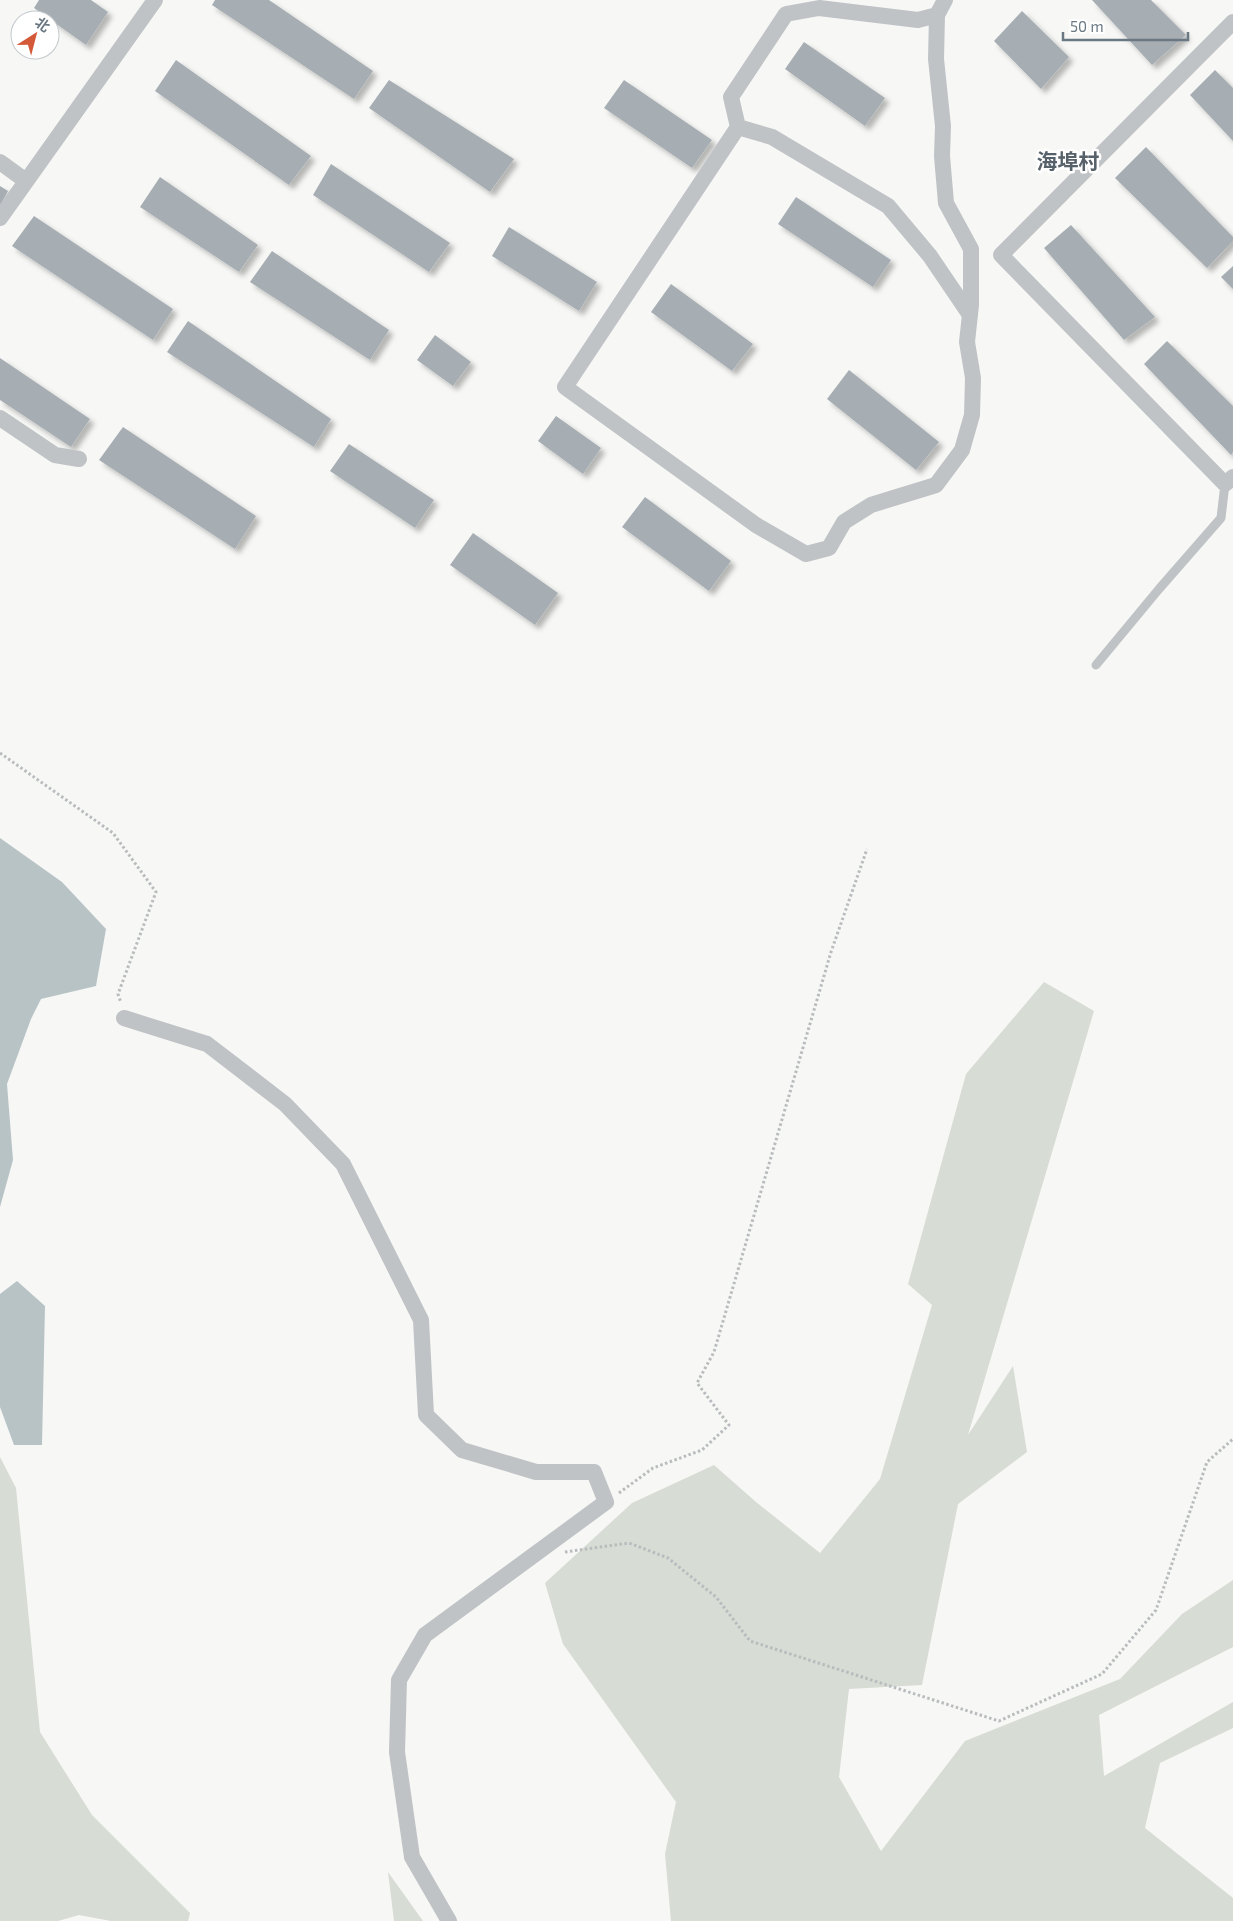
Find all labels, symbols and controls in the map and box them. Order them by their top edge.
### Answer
north arrow [10,10,60,60]
scale bar [1063,10,1188,42]
text: 北 [32,13,54,35]
text: 50 m [1070,17,1104,35]
district label: 海埠村 [1037,148,1100,173]

